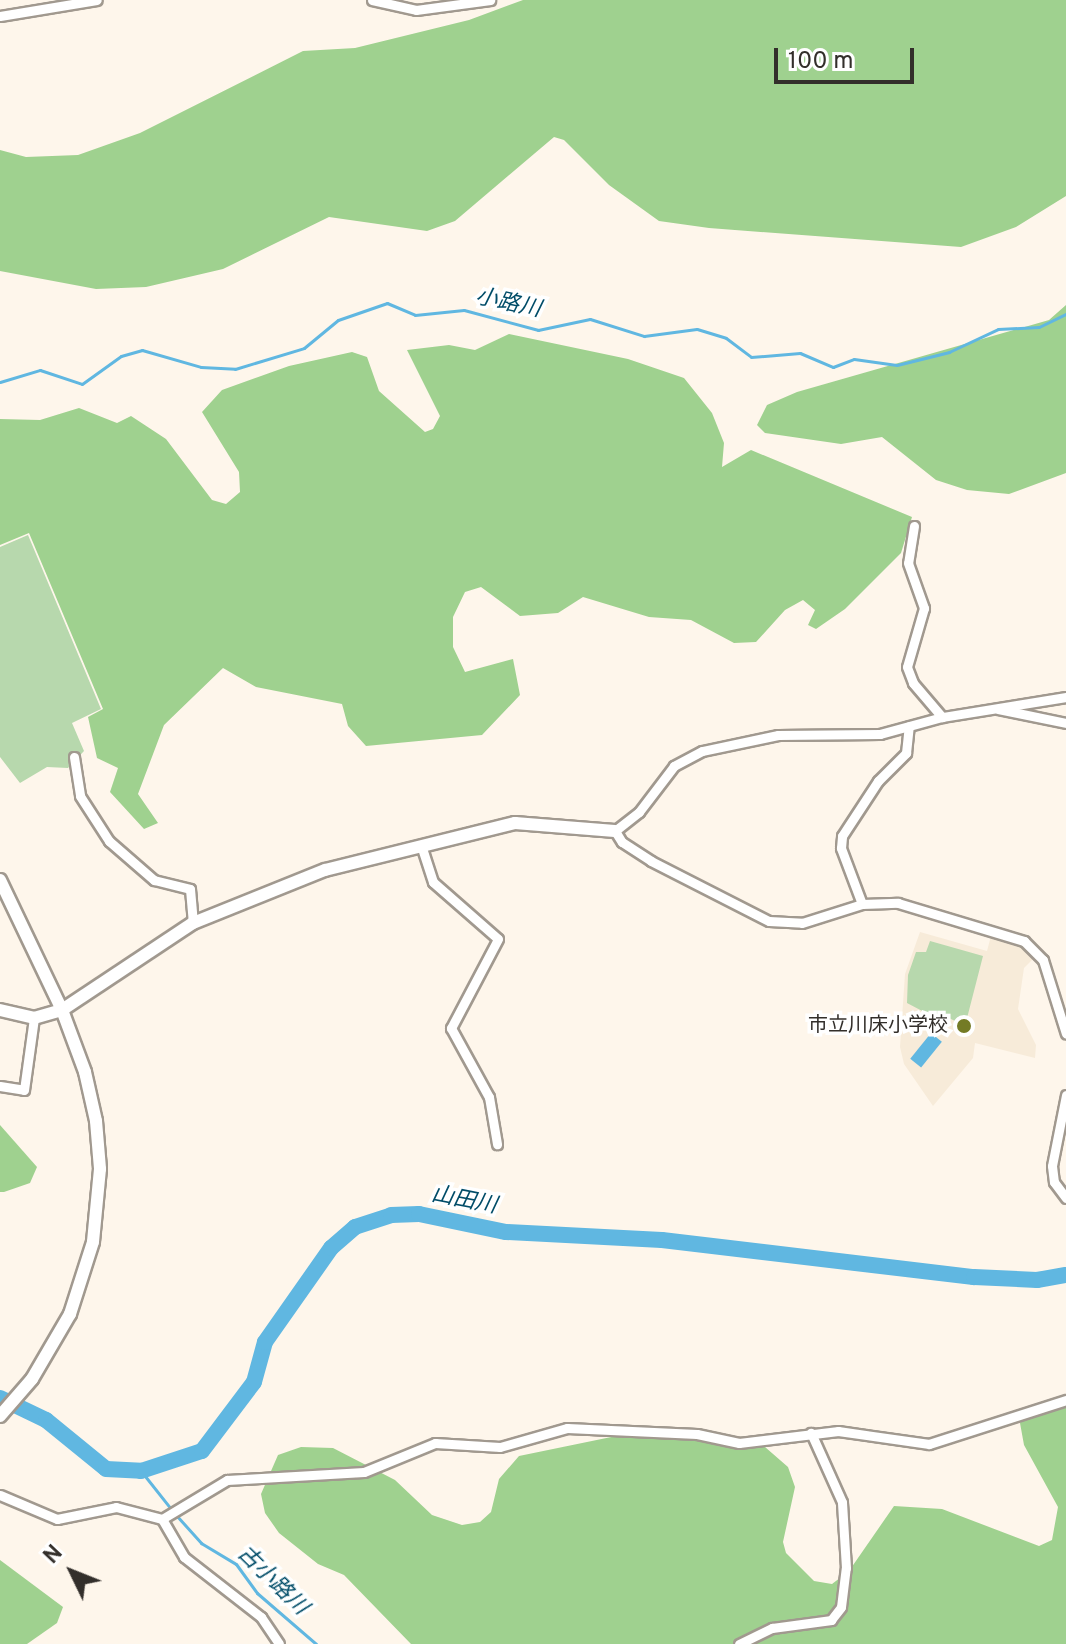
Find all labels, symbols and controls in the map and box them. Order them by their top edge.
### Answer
scale bar [778,32,918,82]
text: 100 m [788,47,854,77]
water label: 小路川 [473,284,543,324]
place label: 市立川床小学校 [808,1014,948,1038]
marker: 市立川床小学校 [955,1017,973,1035]
water label: 山田川 [429,1182,499,1220]
north arrow [32,1532,112,1612]
text: N [39,1540,69,1570]
water label: 古小路川 [231,1541,313,1621]

